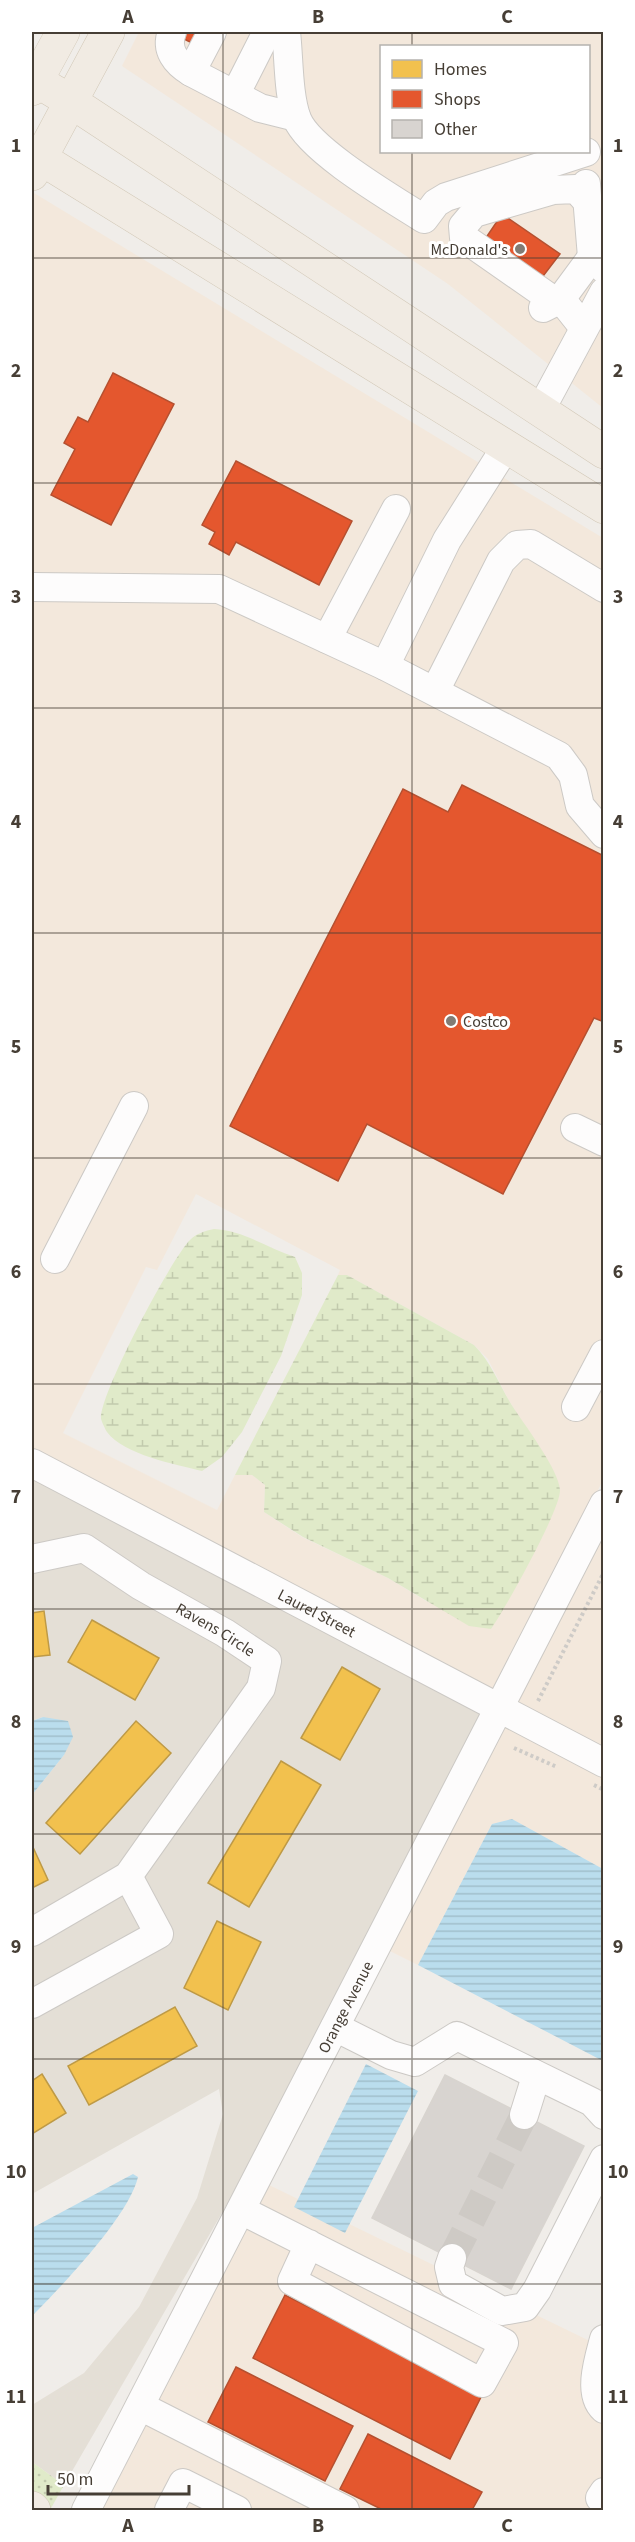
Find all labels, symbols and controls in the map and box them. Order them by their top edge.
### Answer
text: A [121,3,134,31]
text: B [312,3,324,31]
text: C [501,3,513,31]
legend [380,45,590,153]
text: Homes [434,57,487,82]
text: Shops [434,87,481,112]
text: Other [434,117,478,142]
text: 1 [11,132,21,160]
text: 1 [613,132,623,160]
place label: McDonald's [430,239,508,261]
marker: McDonald's [513,242,527,256]
text: 2 [11,357,21,385]
text: 2 [613,357,623,385]
text: 3 [11,583,21,611]
text: 3 [613,583,623,611]
text: 4 [11,808,22,836]
text: 4 [613,808,624,836]
place label: Costco [463,1011,508,1033]
marker: Costco [444,1014,458,1028]
text: 5 [11,1033,21,1061]
text: 5 [613,1033,623,1061]
text: 6 [11,1258,21,1286]
text: 6 [613,1258,623,1286]
text: 7 [11,1483,21,1511]
text: 7 [613,1483,623,1511]
street label: Laurel Street [274,1584,360,1643]
street label: Ravens Circle [172,1598,259,1662]
text: 8 [11,1708,21,1736]
text: 8 [613,1708,623,1736]
text: 9 [11,1933,21,1961]
text: 9 [613,1933,623,1961]
street label: Orange Avenue [313,1957,379,2057]
text: 10 [5,2158,27,2186]
text: 10 [607,2158,629,2186]
text: 11 [5,2383,27,2411]
text: 11 [607,2383,629,2411]
scale bar [48,2458,189,2496]
text: 50 m [57,2467,93,2492]
text: A [121,2512,134,2540]
text: B [312,2512,324,2540]
text: C [501,2512,513,2540]

